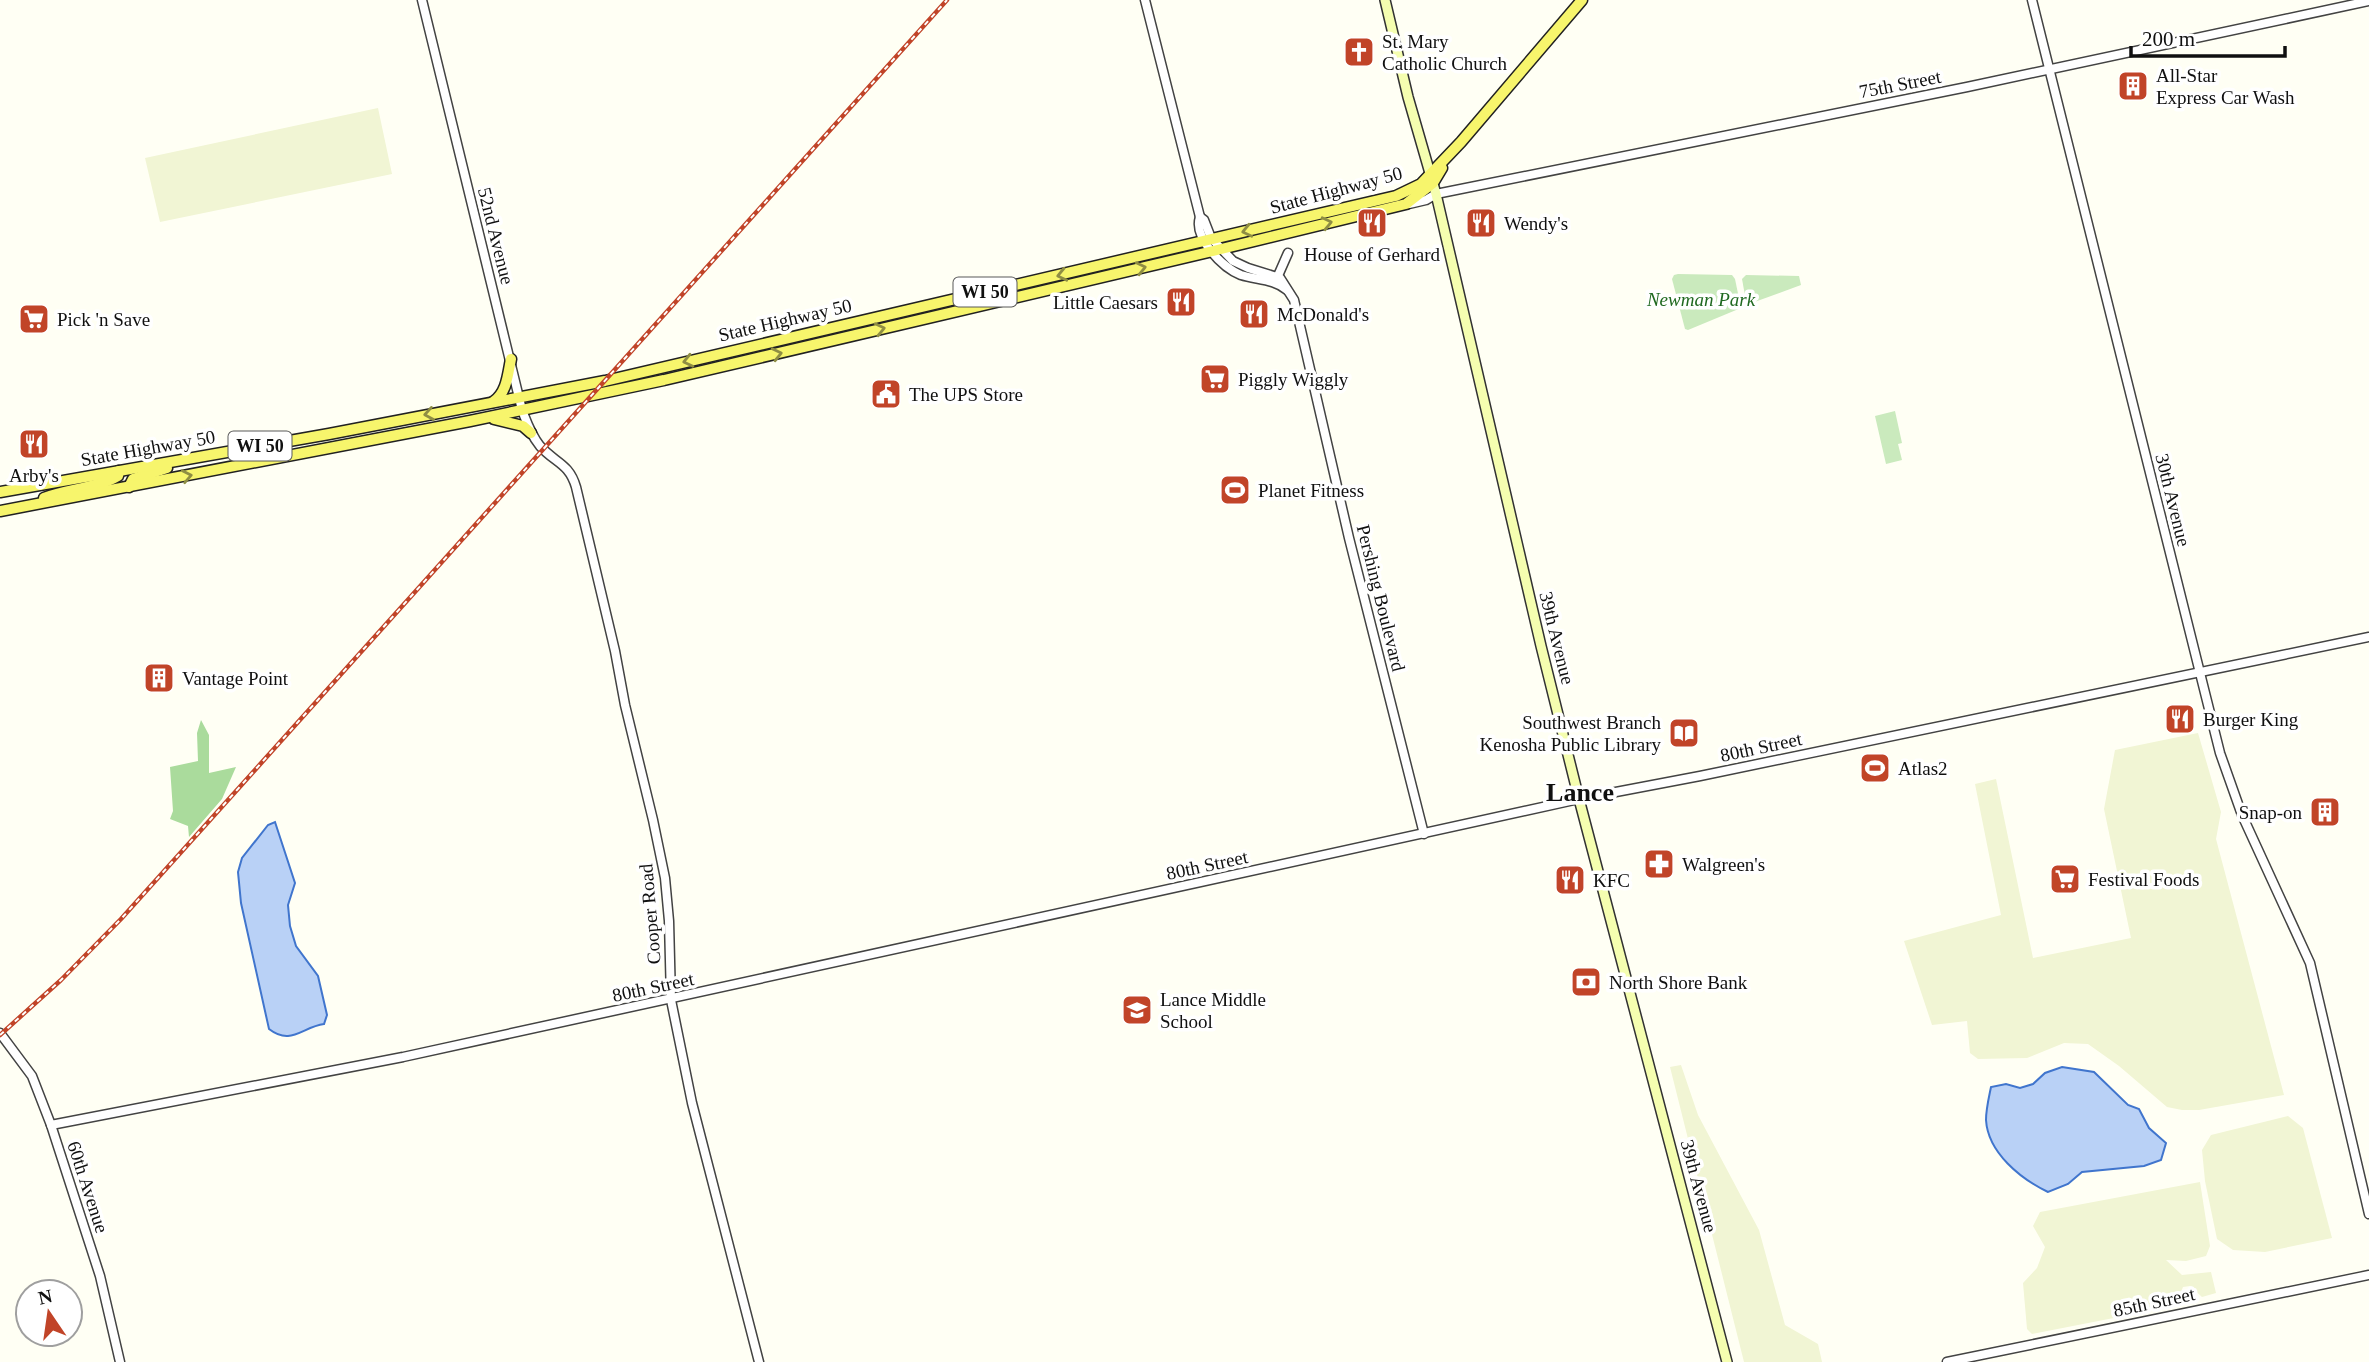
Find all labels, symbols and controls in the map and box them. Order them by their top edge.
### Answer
scale bar [2131,14,2285,58]
text: 200 m [2142,27,2195,51]
place label: St. Mary Catholic Church [1382,31,1508,74]
church icon: St. Mary Catholic Church [1342,35,1376,69]
place label: All-Star Express Car Wash [2156,65,2295,108]
street label: 75th Street [1857,66,1943,102]
building icon: All-Star Express Car Wash [2116,69,2150,103]
street label: State Highway 50 [1268,162,1404,218]
street label: 52nd Avenue [474,185,518,287]
restaurant icon: House of Gerhard [1355,206,1389,240]
restaurant icon: Wendy's [1464,206,1498,240]
place label: Wendy's [1504,213,1568,234]
one-way arrow [1321,217,1333,231]
one-way arrow [1241,223,1253,238]
place label: House of Gerhard [1304,244,1441,265]
one-way arrow [1135,261,1147,276]
one-way arrow [1057,266,1069,281]
road number: WI 50 [954,278,1016,306]
restaurant icon: Little Caesars [1164,285,1198,319]
park label: Newman Park [1646,289,1756,310]
place label: Little Caesars [1053,292,1158,313]
street label: State Highway 50 [716,294,854,346]
restaurant icon: McDonald's [1237,297,1271,331]
supermarket icon: Pick 'n Save [17,302,51,336]
place label: McDonald's [1277,304,1369,325]
place label: Pick 'n Save [57,309,150,330]
one-way arrow [874,323,886,337]
one-way arrow [770,348,782,362]
one-way arrow [682,353,694,367]
supermarket icon: Piggly Wiggly [1198,362,1232,396]
place label: Piggly Wiggly [1238,369,1349,390]
public building icon: The UPS Store [869,377,903,411]
place label: The UPS Store [909,384,1023,405]
one-way arrow [423,406,435,421]
street label: State Highway 50 [79,426,217,470]
restaurant icon: Arby's [17,427,51,461]
road number: WI 50 [229,432,292,461]
street label: 30th Avenue [2151,451,2195,549]
place label: Arby's [9,465,59,486]
one-way arrow [181,469,193,484]
sports icon: Planet Fitness [1218,473,1252,507]
place label: Planet Fitness [1258,480,1364,501]
street label: Pershing Boulevard [1353,522,1409,674]
street label: 39th Avenue [1535,589,1579,687]
building icon: Vantage Point [142,661,176,695]
place label: Vantage Point [182,668,289,689]
restaurant icon: Burger King [2163,702,2197,736]
place label: Burger King [2203,709,2299,730]
place label: Southwest Branch Kenosha Public Library [1479,712,1661,755]
library icon: Southwest Branch Kenosha Public Library [1667,716,1701,750]
street label: 80th Street [1718,728,1804,766]
sports icon: Atlas2 [1858,751,1892,785]
place label: Atlas2 [1898,758,1948,779]
district label: Lance [1546,778,1614,807]
building icon: Snap-on [2308,795,2342,829]
place label: Snap-on [2239,802,2302,823]
street label: 80th Street [1164,846,1250,884]
pharmacy icon: Walgreen's [1642,847,1676,881]
place label: Walgreen's [1682,854,1765,875]
street label: Cooper Road [635,862,665,965]
supermarket icon: Festival Foods [2048,862,2082,896]
restaurant icon: KFC [1553,863,1587,897]
place label: Festival Foods [2088,869,2199,890]
place label: KFC [1593,870,1630,891]
bank icon: North Shore Bank [1569,965,1603,999]
street label: 80th Street [610,968,696,1006]
place label: North Shore Bank [1609,972,1748,993]
place label: Lance Middle School [1160,989,1266,1032]
school or university icon: Lance Middle School [1120,993,1154,1027]
street label: 39th Avenue [1677,1137,1721,1235]
street label: 60th Avenue [63,1138,113,1236]
north arrow [14,1278,84,1348]
street label: 85th Street [2111,1283,2197,1321]
text: N [36,1285,55,1309]

